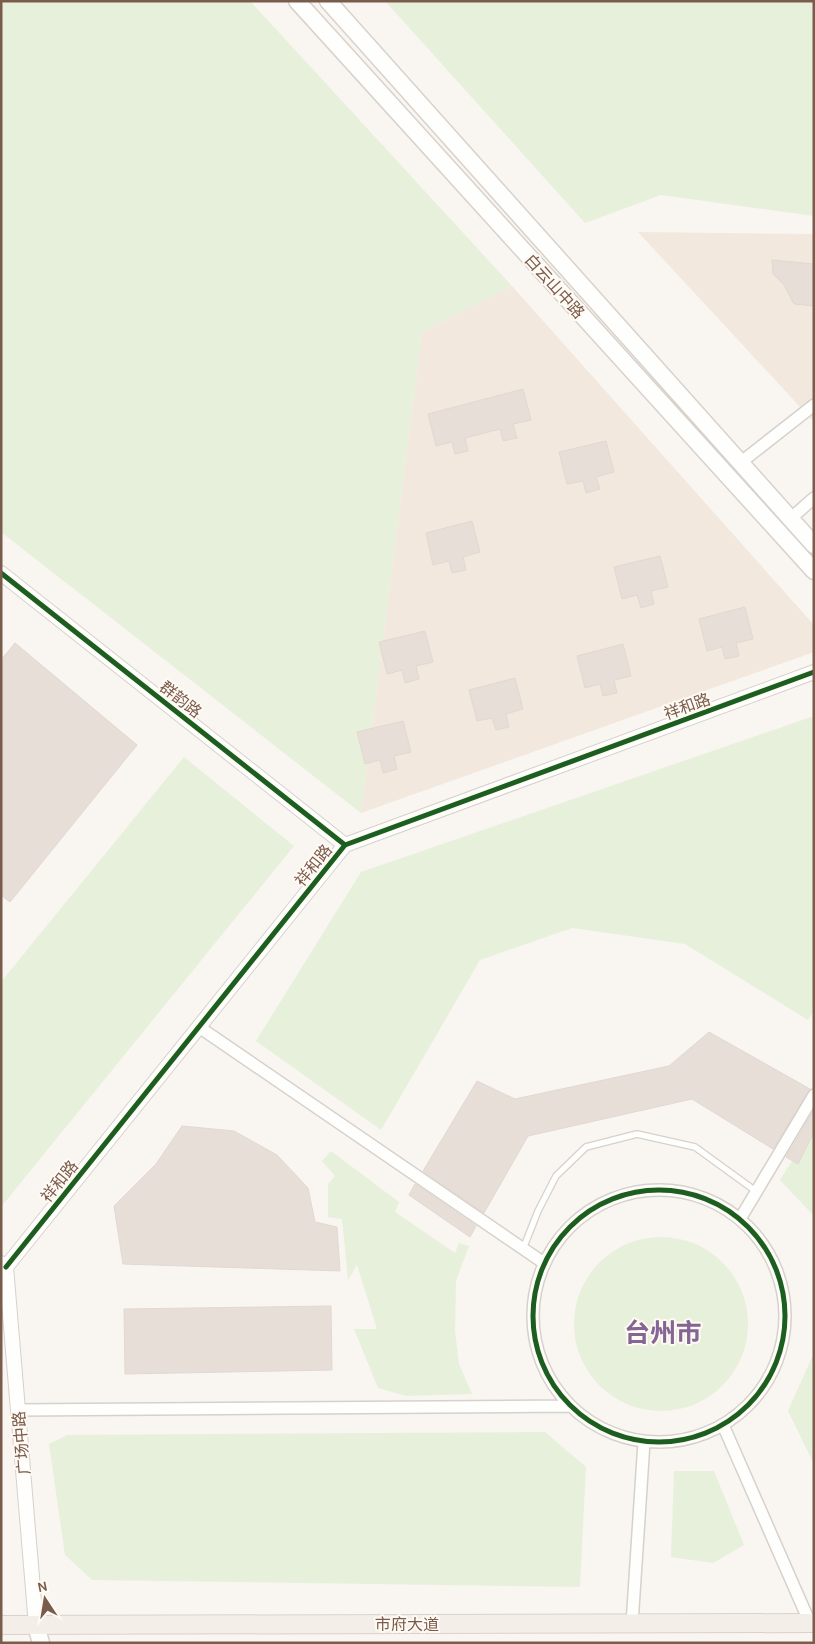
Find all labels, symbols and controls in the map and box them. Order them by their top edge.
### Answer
street label: 白云山中路 [521,250,588,322]
street label: 群韵路 [156,677,205,722]
street label: 祥和路 [661,689,713,724]
street label: 祥和路 [291,841,336,890]
street label: 祥和路 [37,1157,82,1206]
district label: 台州市 [624,1318,702,1349]
street label: 广场中路 [9,1410,34,1476]
north arrow [20,1574,70,1624]
text: N [36,1577,49,1596]
street label: 市府大道 [375,1615,439,1634]

